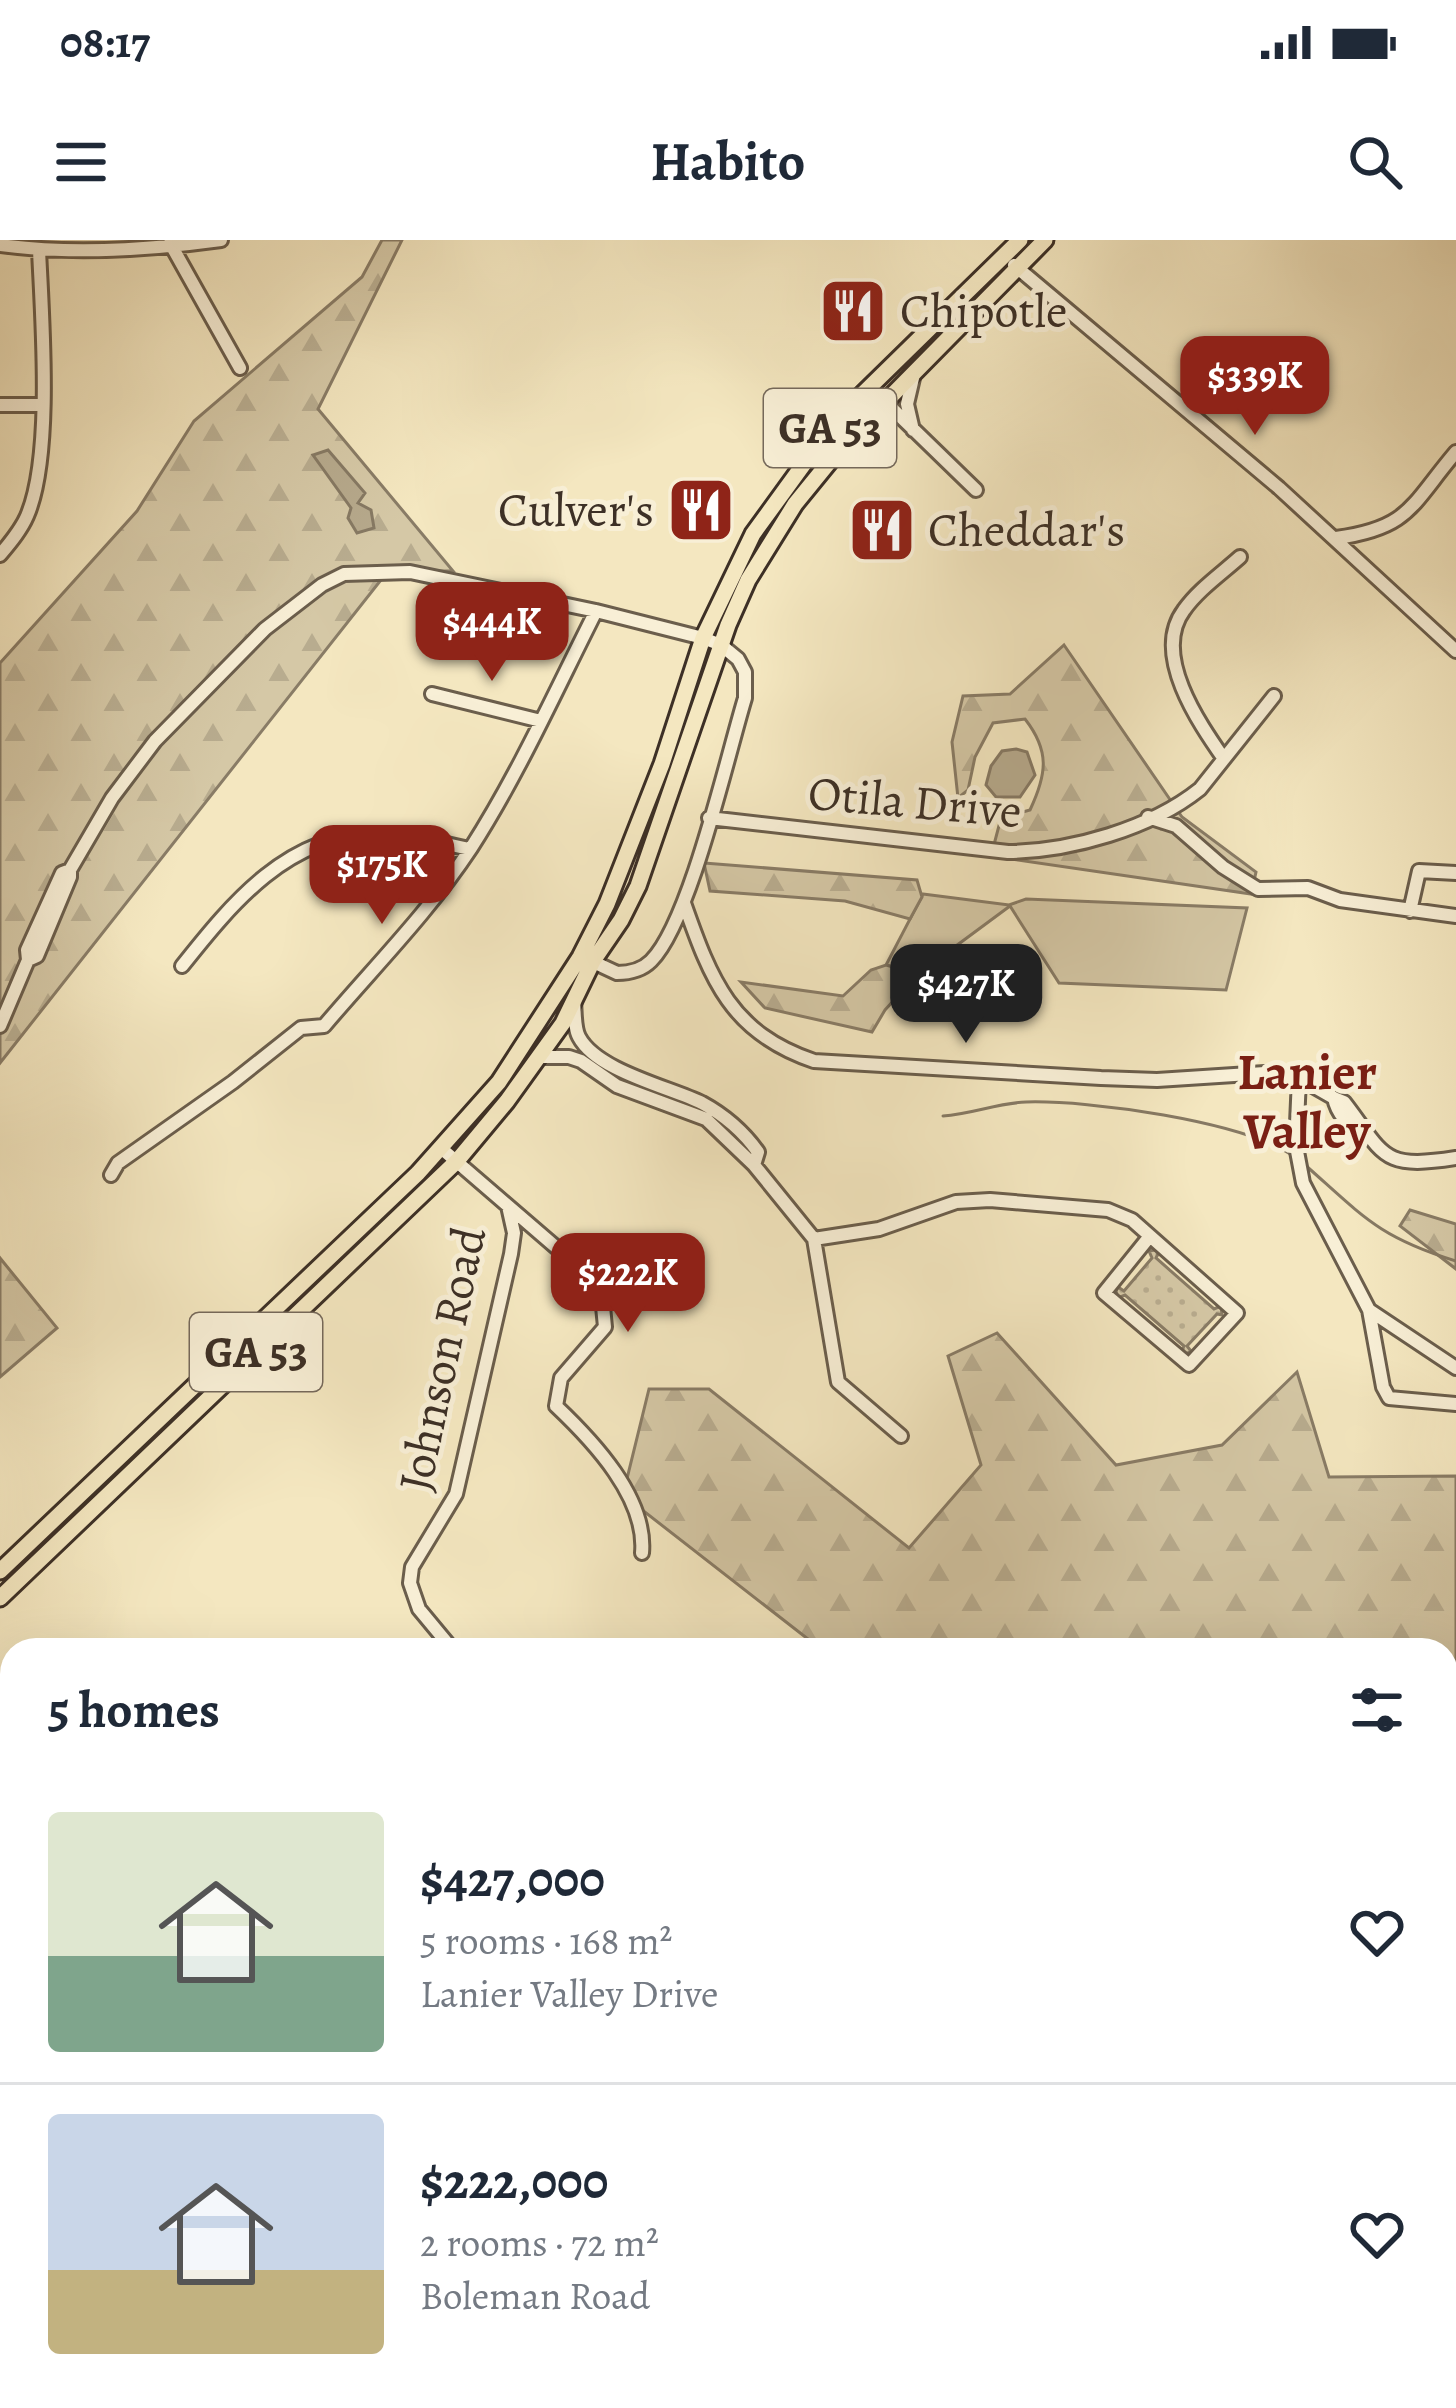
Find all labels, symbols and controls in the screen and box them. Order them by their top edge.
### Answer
text: 08:17 [60,11,150,73]
text: Habito [651,125,805,199]
icon: menu [48,129,114,195]
icon: search [1342,129,1408,195]
restaurant icon: Chipotle [818,276,888,346]
place label: Chipotle [900,278,1068,344]
pin: $339K [1171,336,1339,438]
text: $339K [1207,348,1303,401]
road number: GA 53 [764,389,896,467]
restaurant icon: Culver's [666,475,736,545]
place label: Culver's [498,477,654,543]
restaurant icon: Cheddar's [847,495,917,565]
place label: Cheddar's [928,497,1125,563]
pin: $444K [408,582,576,684]
text: $444K [443,594,541,647]
street label: Otila Drive [806,760,1024,844]
pin: $175K [298,825,466,927]
text: $175K [336,837,428,890]
pin: $427K [882,944,1050,1046]
text: $427K [917,956,1015,1009]
district label: Lanier Valley [1237,1037,1377,1166]
street label: Johnson Road [382,1221,502,1497]
pin: $222K [544,1233,712,1335]
text: $222K [578,1245,678,1298]
road number: GA 53 [190,1313,322,1391]
text: 5 homes [48,1675,220,1745]
icon: filters [1344,1677,1410,1743]
text: $427,000 [420,1844,605,1914]
icon: home [144,1860,288,2004]
icon: heart [1344,1899,1410,1965]
text: 5 rooms · 168 m² [420,1914,672,1967]
text: Lanier Valley Drive [420,1967,718,2020]
text: $222,000 [420,2146,608,2216]
icon: home [144,2162,288,2306]
icon: heart [1344,2201,1410,2267]
text: 2 rooms · 72 m² [420,2216,659,2269]
text: Boleman Road [420,2269,650,2322]

